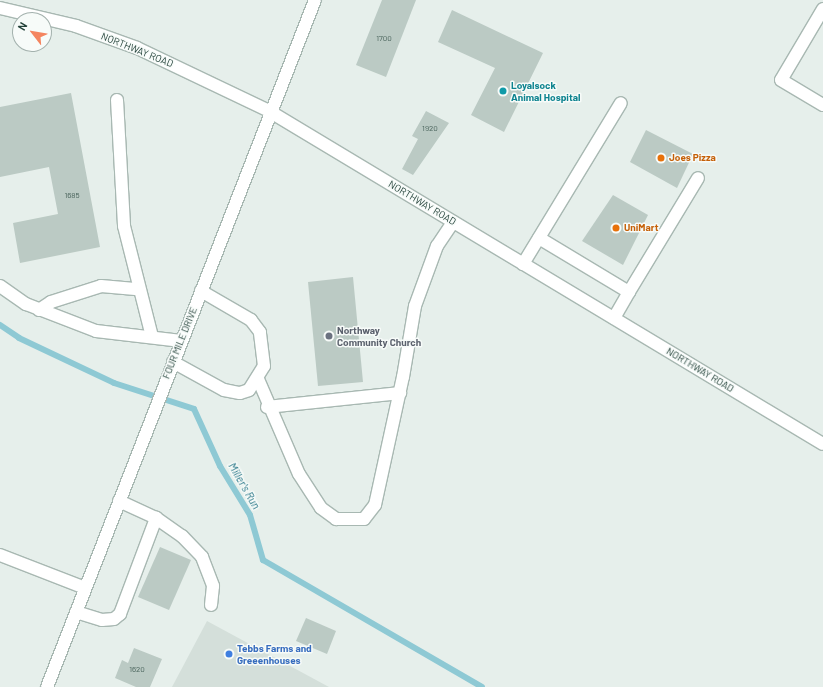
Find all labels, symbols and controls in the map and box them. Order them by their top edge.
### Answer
north arrow [12,12,52,52]
text: N [15,20,30,33]
street label: NORTHWAY ROAD [99,30,175,70]
house number: 1700 [376,34,392,44]
place label: Loyalsock Animal Hospital [511,79,580,102]
marker: Loyalsock Animal Hospital [498,86,508,96]
house number: 1920 [422,124,438,134]
place label: Joes Pizza [669,152,716,164]
marker: Joes Pizza [656,153,666,163]
street label: NORTHWAY ROAD [386,178,458,228]
house number: 1685 [64,191,80,201]
place label: UniMart [624,222,658,234]
marker: UniMart [611,223,621,233]
street label: FOUR MILE DRIVE [160,305,200,381]
place label: Northway Community Church [337,324,421,348]
marker: Northway Community Church [324,331,334,341]
street label: NORTHWAY ROAD [664,345,736,395]
water label: Miller's Run [225,460,263,512]
place label: Tebbs Farms and Greeenhouses [237,642,312,666]
marker: Tebbs Farms and Greeenhouses [224,649,234,659]
house number: 1620 [129,665,145,675]

